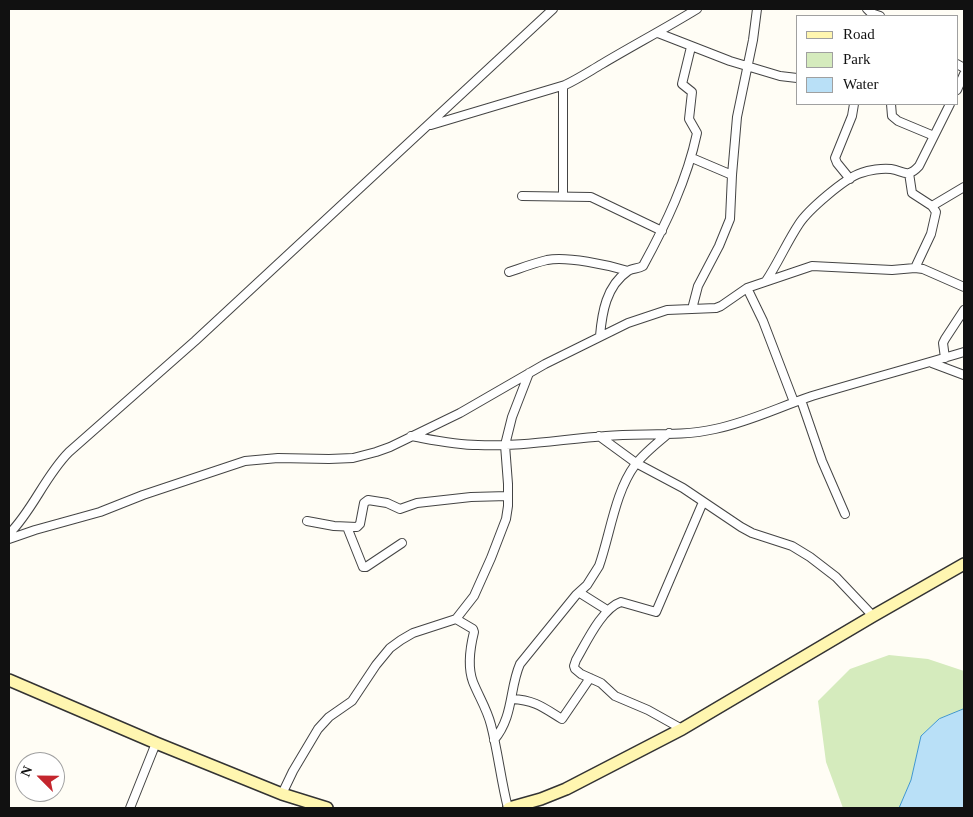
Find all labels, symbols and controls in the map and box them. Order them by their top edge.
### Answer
legend [796,15,958,105]
text: Road [843,26,875,42]
text: Park [843,51,871,67]
text: Water [843,76,878,92]
north arrow [15,752,65,802]
text: N [18,764,36,779]

